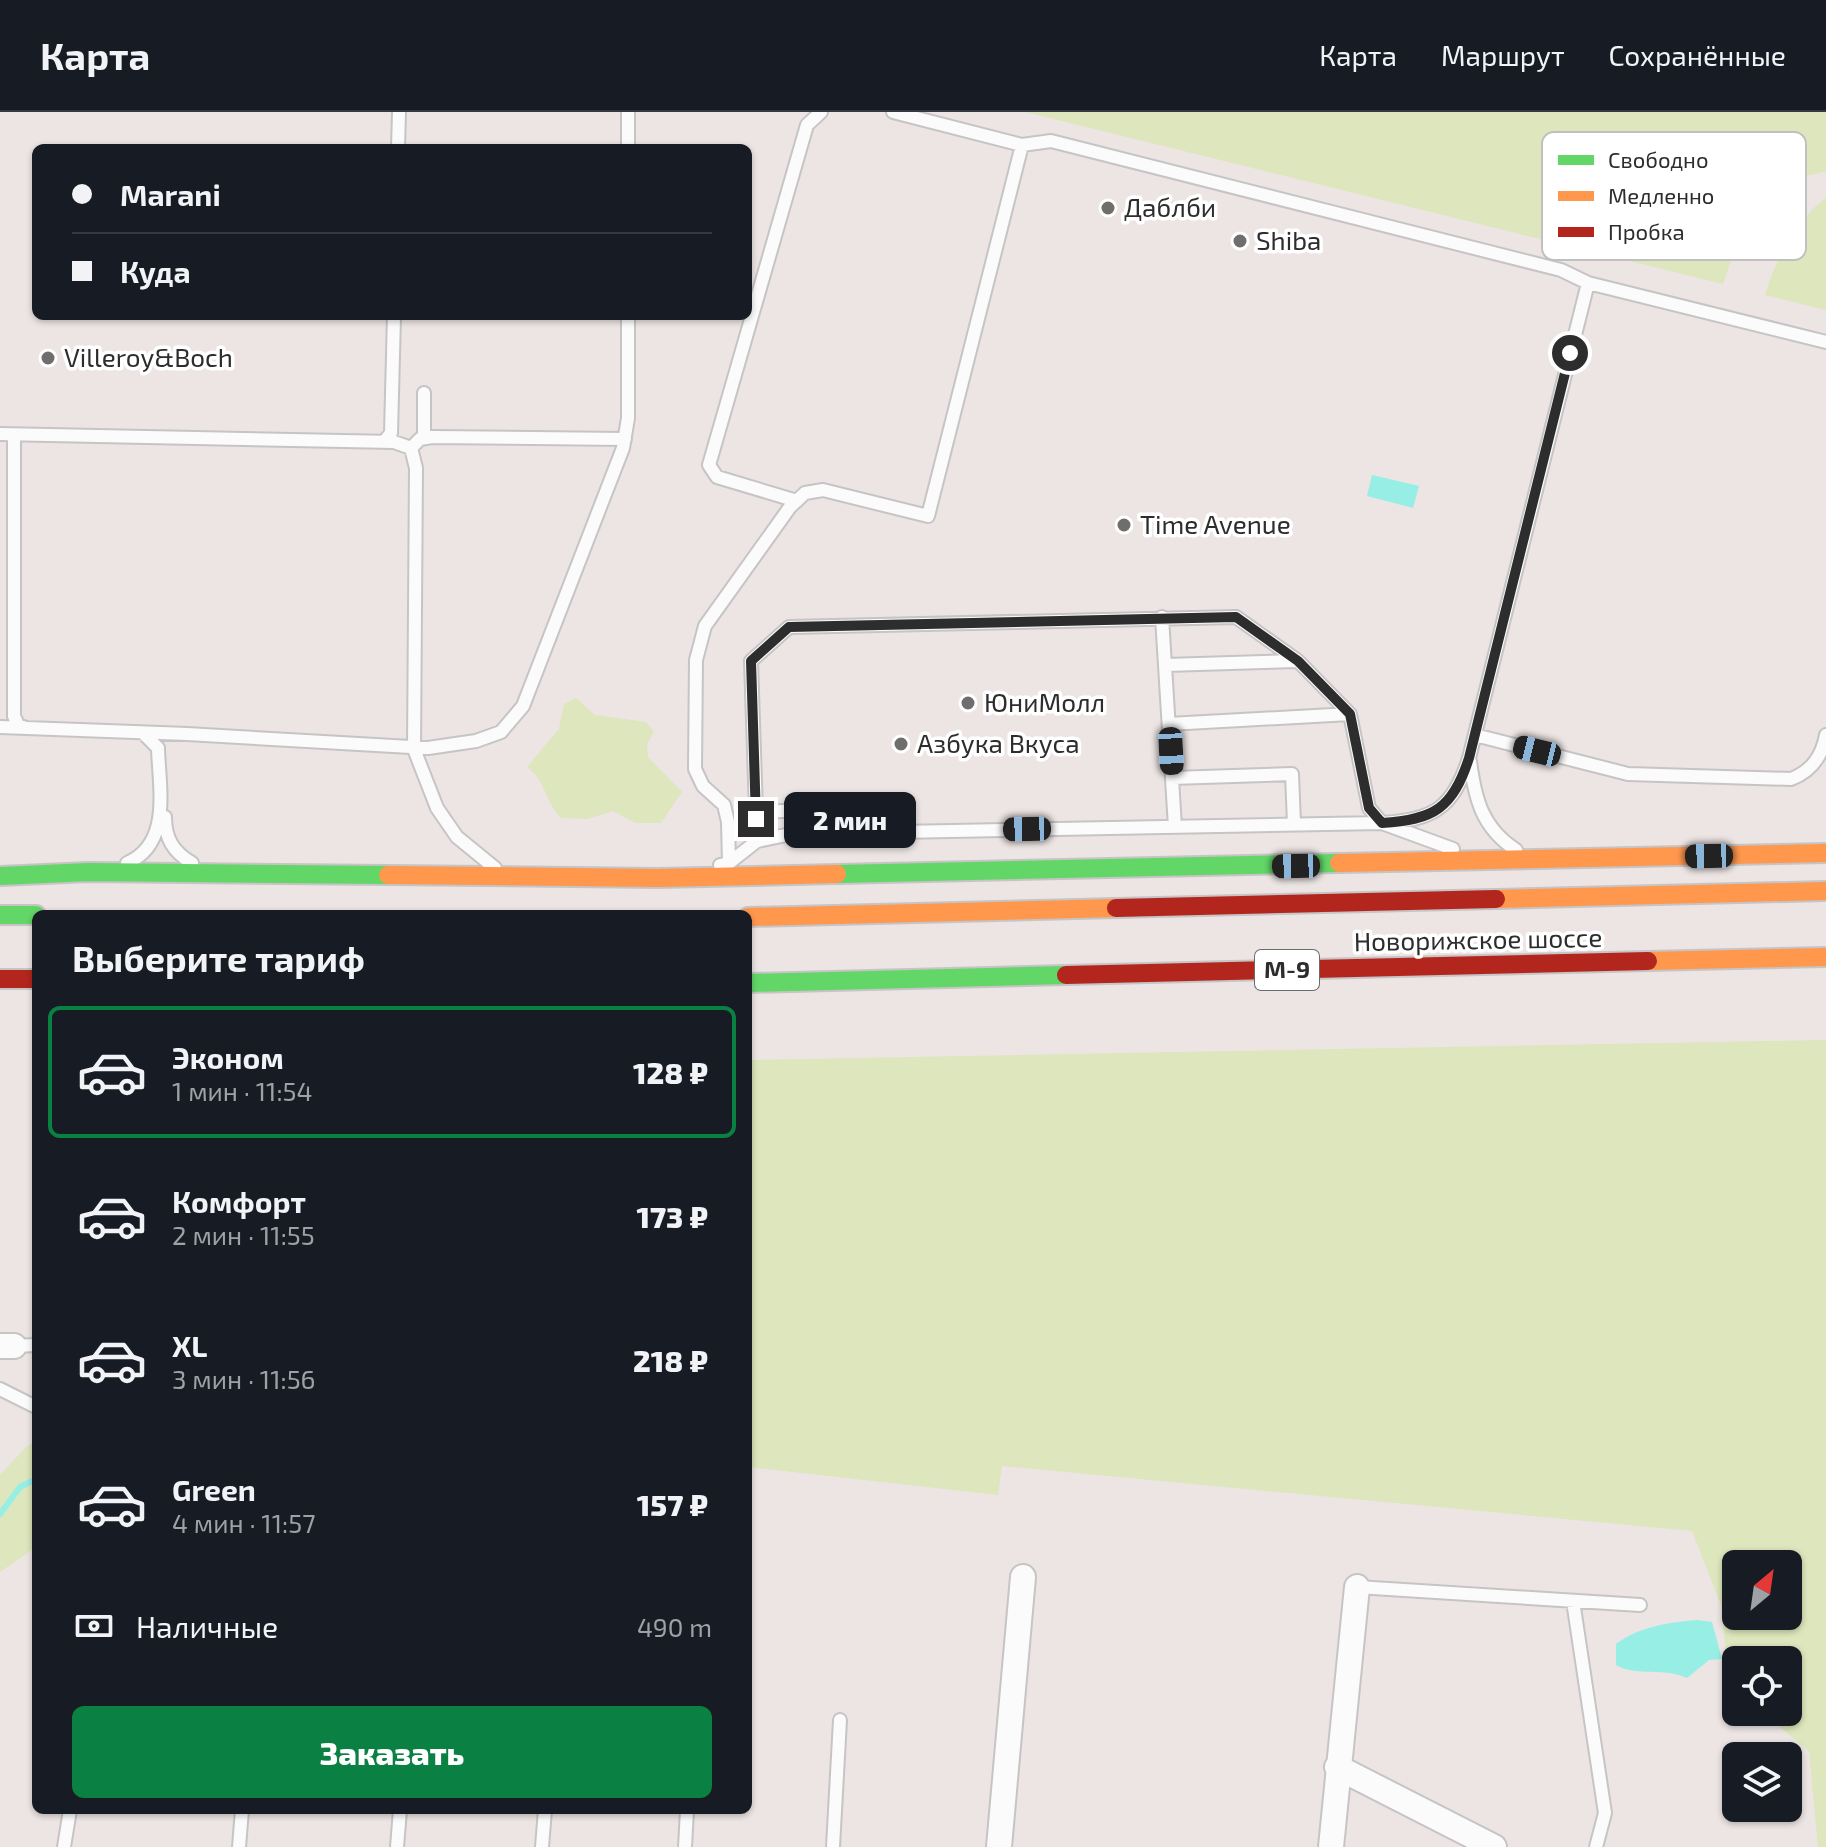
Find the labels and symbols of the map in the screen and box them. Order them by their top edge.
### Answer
legend [1542,132,1806,260]
text: Свободно [1608,146,1708,172]
text: Медленно [1608,182,1714,208]
place label: Даблби [1124,191,1216,222]
marker: Даблби [1099,199,1117,217]
text: Пробка [1608,218,1685,244]
place label: Shiba [1256,224,1321,255]
marker: Shiba [1231,232,1249,250]
route start [1552,335,1588,371]
place label: Villeroy&Boch [64,341,233,372]
marker: Villeroy&Boch [39,349,57,367]
place label: Time Avenue [1140,508,1291,539]
marker: Time Avenue [1115,516,1133,534]
place label: ЮниМолл [984,686,1105,717]
marker: ЮниМолл [959,694,977,712]
car [1158,726,1184,776]
place label: Азбука Вкуса [917,727,1080,759]
car [1511,734,1563,768]
marker: Азбука Вкуса [892,735,910,753]
callout: 2 мин [784,791,916,847]
route end [738,801,774,837]
car [1003,817,1051,841]
car [1685,844,1733,868]
car [1272,854,1320,878]
street label: Новорижское шоссе [1353,921,1603,956]
road number: М-9 [1255,950,1319,990]
north arrow [1722,1550,1802,1630]

